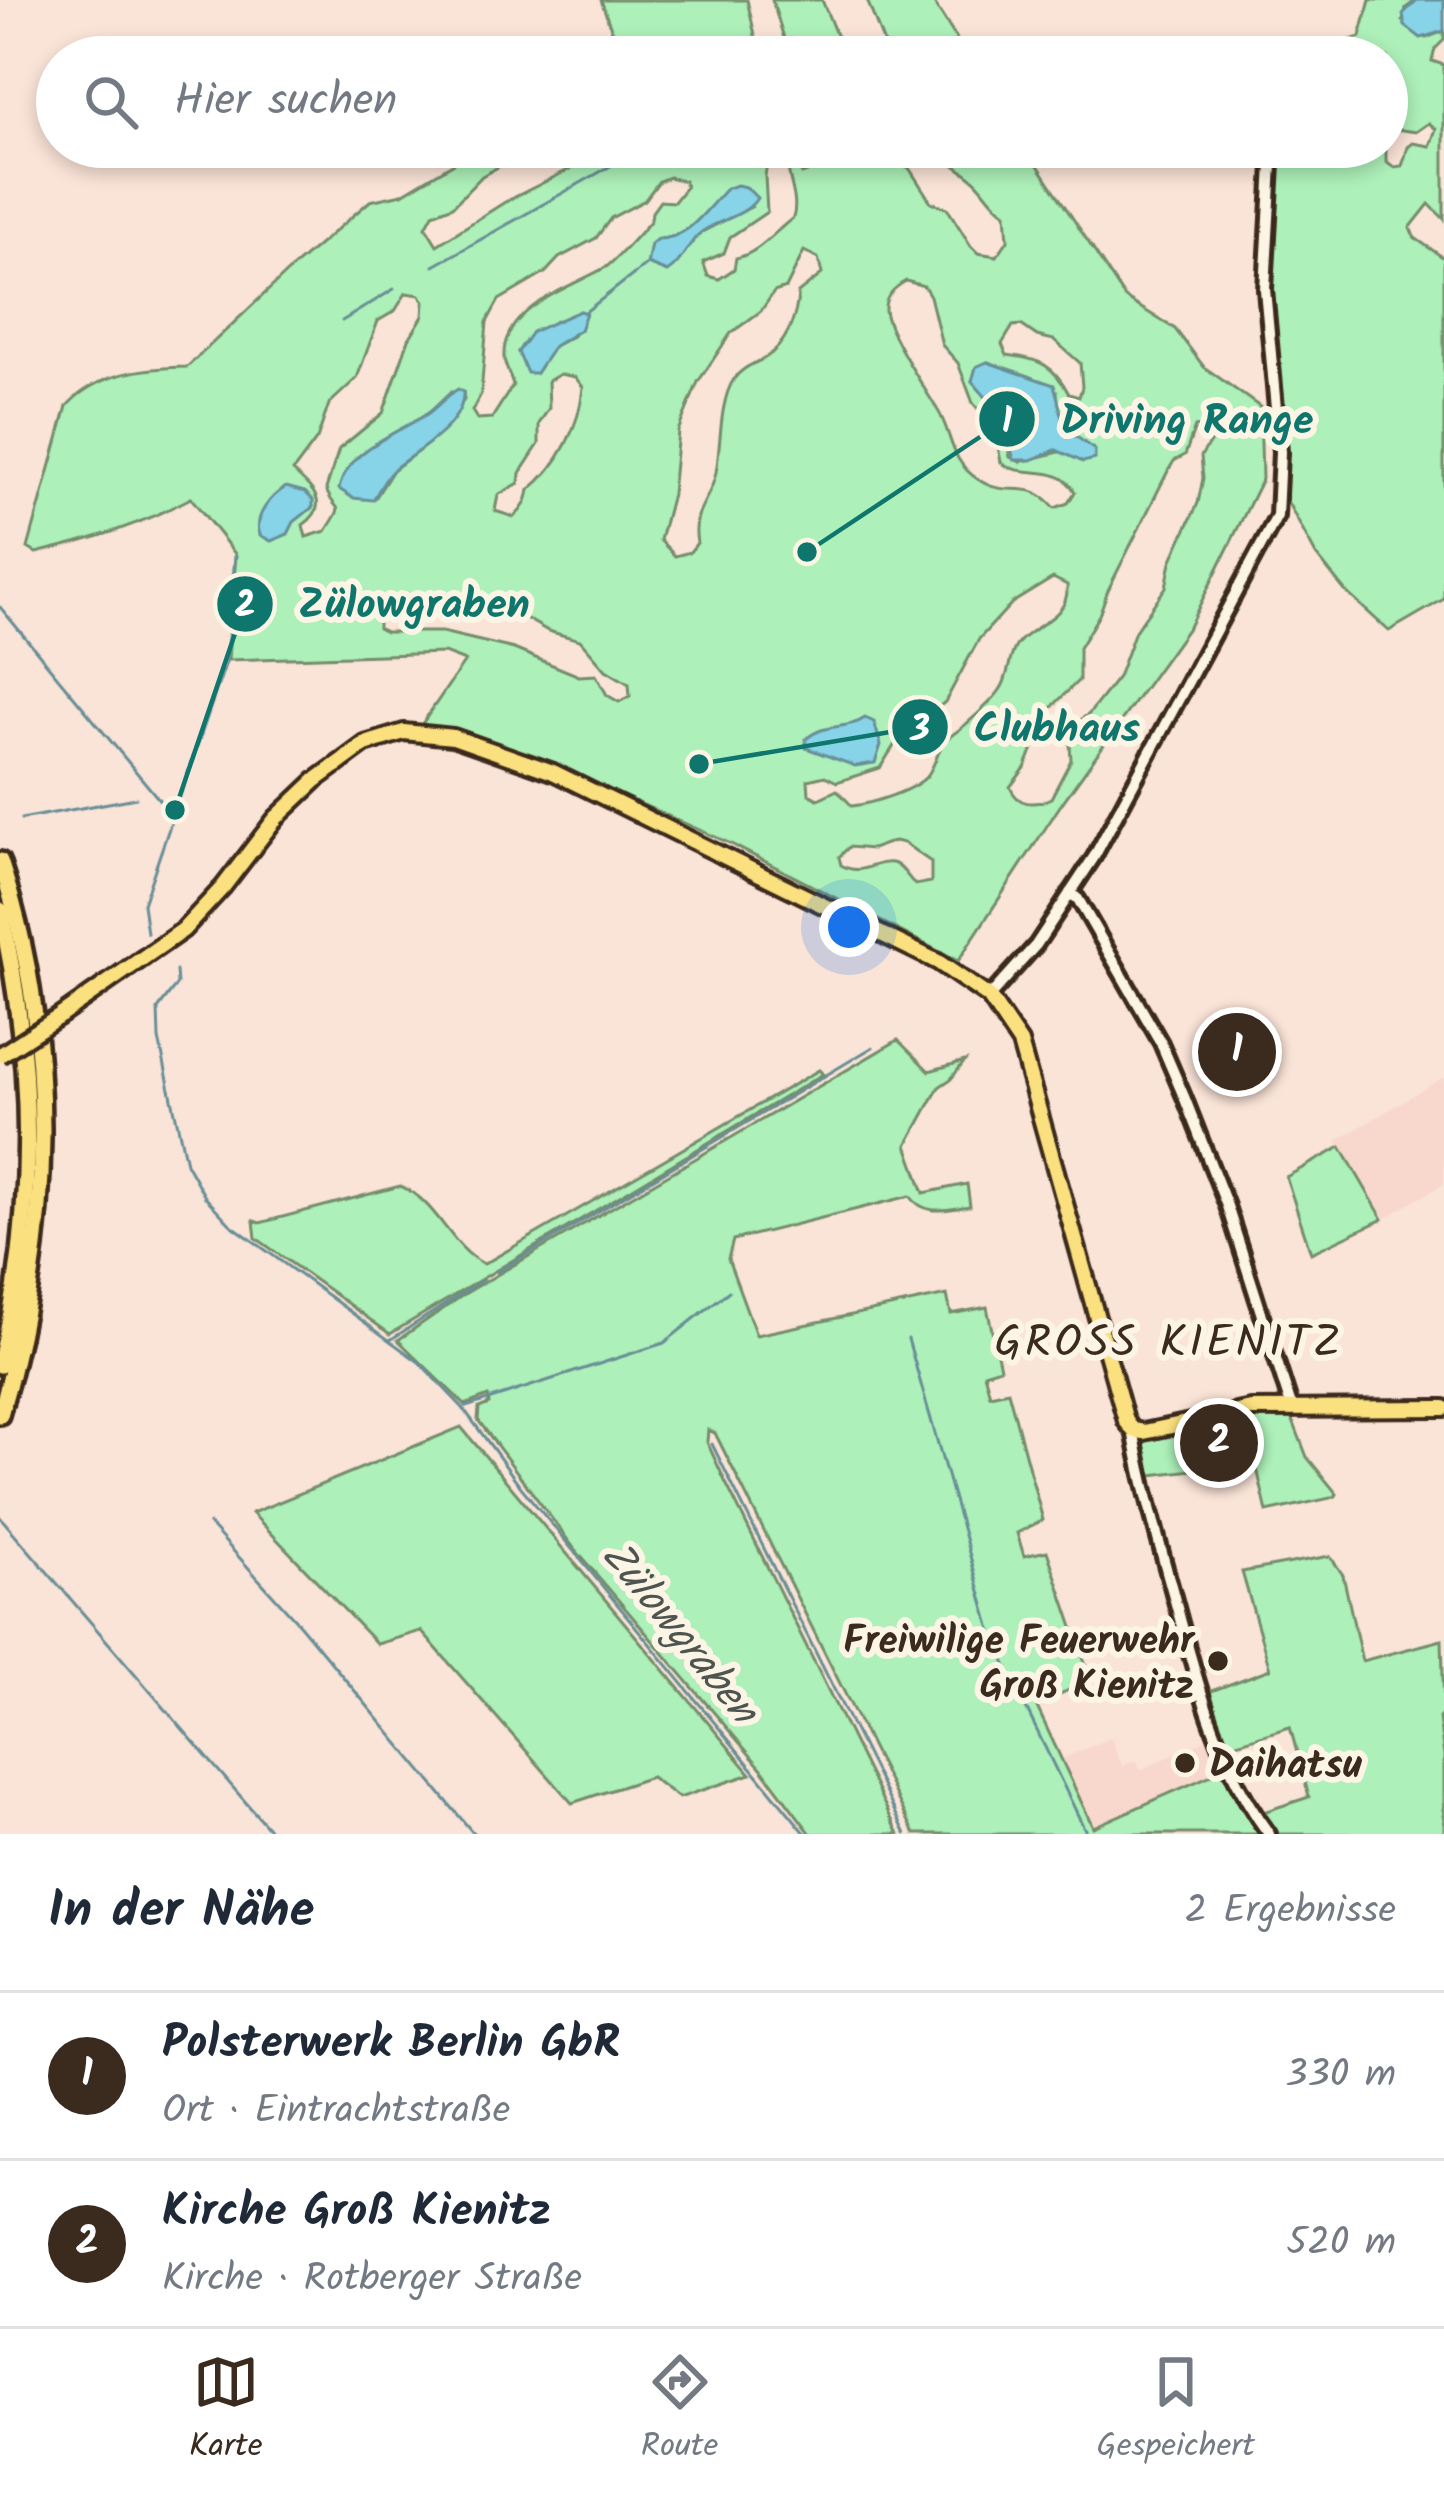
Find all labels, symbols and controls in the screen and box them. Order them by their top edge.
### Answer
search box [36,36,1408,168]
text: Hier suchen [174,66,397,138]
icon: search [78,69,144,135]
callout: Driving Range [977,380,1338,458]
text: Driving Range [1060,389,1314,456]
text: 1 [1002,394,1013,451]
callout: Zülowgraben [215,565,554,643]
text: Zülowgraben [298,573,530,640]
text: 2 [235,578,256,635]
callout: Clubhaus [890,688,1165,766]
text: Clubhaus [974,697,1141,764]
text: 3 [909,702,930,759]
your location [819,897,879,957]
pin: 1 [1198,1007,1276,1097]
district label: GROSS KIENITZ [994,1308,1344,1380]
pin: 2 [1180,1398,1258,1488]
water label: Zülowgraben [583,1526,776,1743]
place label: Freiwilige Feuerwehr Groß Kienitz [843,1612,1196,1719]
marker: Freiwilige Feuerwehr Groß Kienitz [1205,1648,1231,1674]
place label: Daihatsu [1209,1736,1363,1798]
marker: Daihatsu [1172,1750,1198,1776]
text: In der Nähe [48,1872,314,1953]
text: 2 Ergebnisse [1185,1881,1396,1943]
text: Polsterwerk Berlin GbR [162,2009,620,2081]
text: 1 [81,2045,93,2107]
text: 330 m [1285,2045,1396,2107]
text: Ort · Eintrachtstraße [162,2081,510,2143]
text: Kirche Groß Kienitz [162,2177,551,2249]
text: 2 [76,2213,98,2275]
text: 520 m [1286,2213,1396,2275]
text: Kirche · Rotberger Straße [162,2249,582,2311]
tab: Karte [189,2349,263,2474]
tab: Route [641,2349,718,2474]
tab: Gespeichert [1096,2349,1255,2474]

